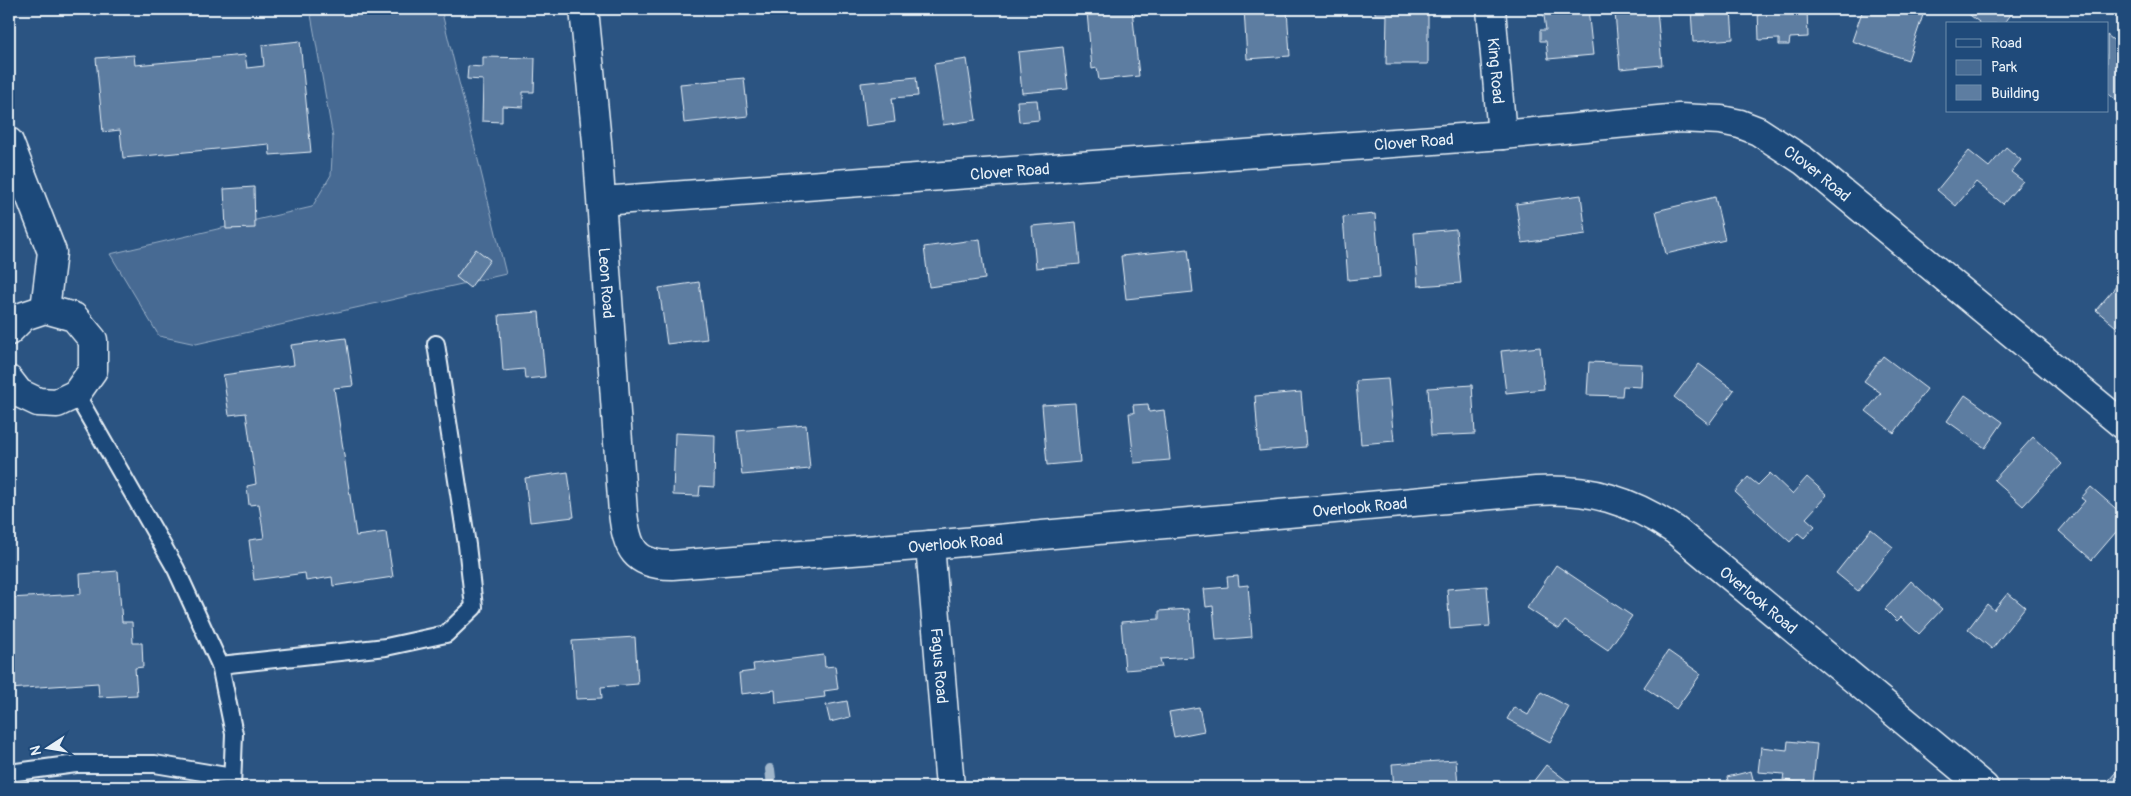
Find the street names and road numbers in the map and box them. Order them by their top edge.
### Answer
street label: King Road [1483,37,1508,105]
street label: Clover Road [1373,130,1454,155]
street label: Clover Road [1780,142,1854,206]
street label: Clover Road [969,159,1050,185]
street label: Leon Road [593,247,618,319]
street label: Overlook Road [1312,493,1408,522]
street label: Overlook Road [907,530,1004,558]
street label: Overlook Road [1715,562,1801,639]
street label: Fagus Road [926,627,952,704]

